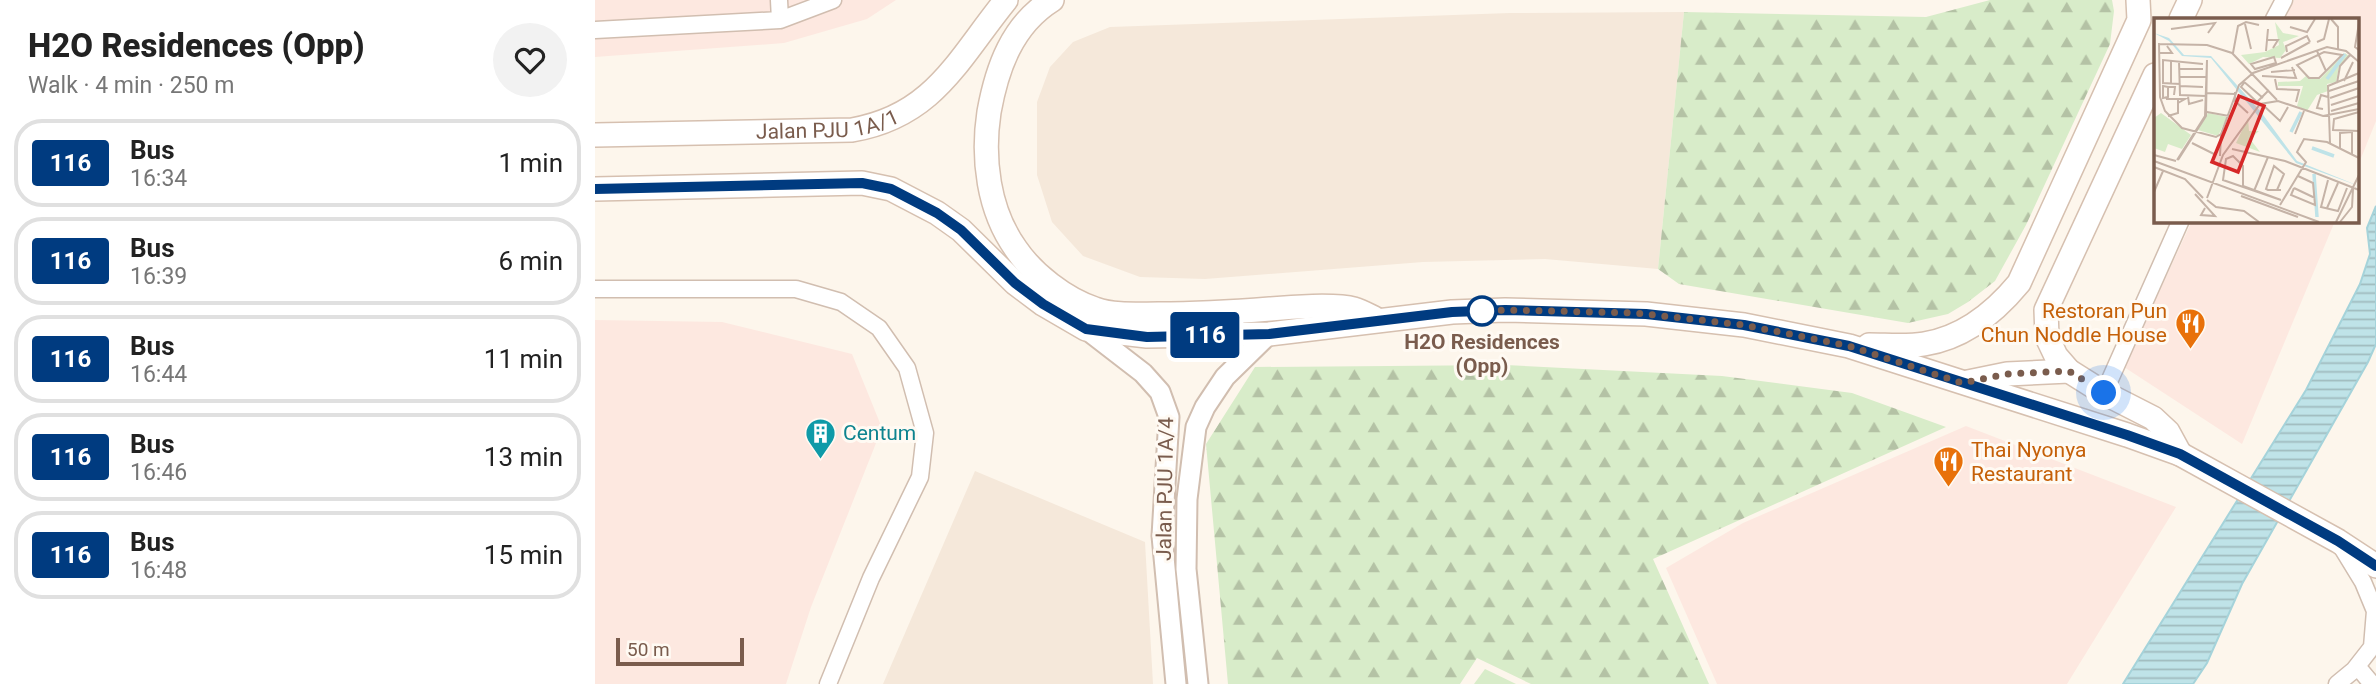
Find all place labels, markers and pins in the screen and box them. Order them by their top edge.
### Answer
marker: H2O Residences (Opp) [1467,296,1497,326]
place label: Restoran Pun Chun Noddle House [1981,299,2167,347]
restaurant icon: Restoran Pun Chun Noddle House [2173,306,2207,350]
place label: H2O Residences (Opp) [1404,330,1560,378]
building icon: Centum [803,416,837,460]
place label: Centum [843,421,916,445]
place label: Thai Nyonya Restaurant [1971,438,2086,486]
restaurant icon: Thai Nyonya Restaurant [1931,445,1965,489]

